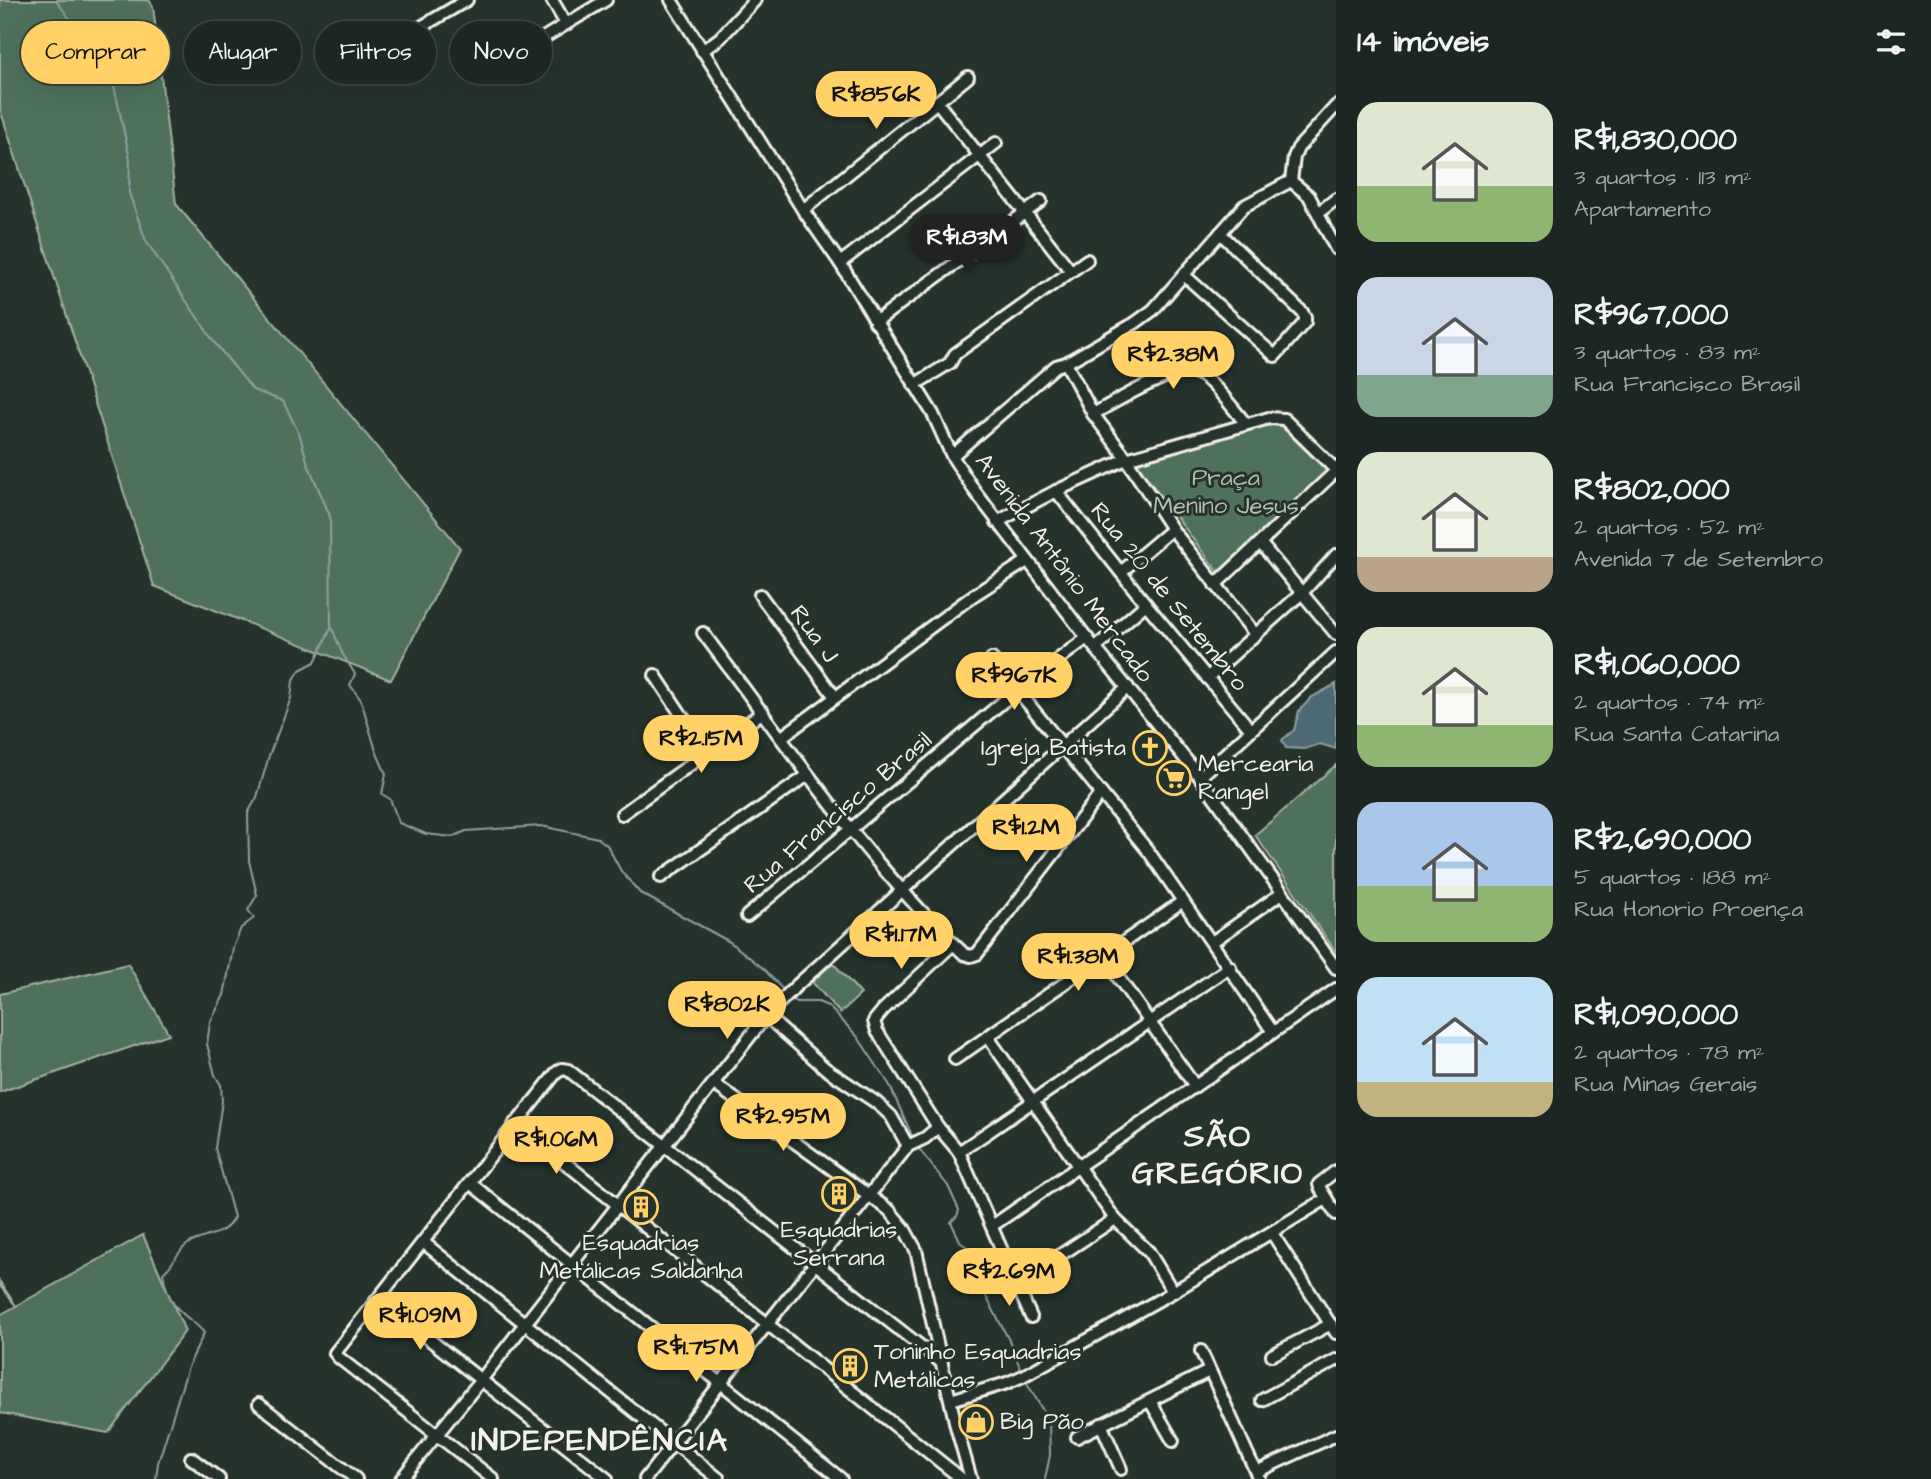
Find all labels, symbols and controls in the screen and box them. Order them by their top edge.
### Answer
chip: Comprar [21,21,170,84]
chip: Alugar [184,21,301,84]
chip: Filtros [315,21,436,84]
chip: Novo [450,21,552,84]
text: 14 imóveis [1357,21,1489,63]
icon: filters [1872,23,1910,61]
pin: R$856K [819,72,933,131]
text: R$856K [832,78,920,110]
text: R$1,830,000 [1574,119,1737,161]
icon: home [1413,130,1497,214]
text: 3 quartos · 113 m² [1574,161,1752,193]
text: Apartamento [1574,193,1711,225]
pin: R$1.83M [902,215,1032,274]
text: R$1.83M [926,221,1008,253]
text: R$967,000 [1574,294,1729,336]
icon: home [1413,305,1497,389]
pin: R$2.38M [1108,332,1238,391]
text: 3 quartos · 83 m² [1574,336,1761,368]
text: R$2.38M [1127,338,1219,370]
text: Rua Francisco Brasil [1574,368,1800,400]
street label: Avenida Antônio Mercado [966,446,1162,690]
park label: Praça Menino Jesus [1153,461,1299,523]
text: R$802,000 [1574,469,1730,511]
icon: home [1413,480,1497,564]
street label: Rua 20 de Setembro [1082,495,1256,699]
text: 2 quartos · 52 m² [1574,511,1765,543]
text: Avenida 7 de Setembro [1574,543,1823,575]
street label: Rua J [781,598,847,670]
text: R$1,060,000 [1574,644,1740,686]
pin: R$967K [957,652,1071,712]
icon: home [1413,655,1497,739]
text: R$967K [972,659,1056,691]
text: 2 quartos · 74 m² [1574,686,1765,718]
pin: R$2.15M [636,716,766,775]
text: Rua Santa Catarina [1574,718,1780,750]
text: R$2.15M [659,722,743,754]
street label: Rua Francisco Brasil [737,724,939,902]
church icon: Igreja Batista [1131,729,1169,767]
place label: Igreja Batista [981,731,1126,766]
place label: Mercearia Rangel [1198,747,1314,810]
supermarket icon: Mercearia Rangel [1155,759,1193,797]
pin: R$1.2M [969,804,1083,864]
text: R$1.2M [992,811,1060,843]
text: R$2,690,000 [1574,819,1752,861]
icon: home [1413,830,1497,914]
text: 5 quartos · 188 m² [1574,861,1771,893]
text: Rua Honorio Proença [1574,893,1803,925]
pin: R$1.17M [836,912,966,971]
text: R$1.17M [865,918,937,950]
pin: R$1.38M [1013,934,1143,993]
text: R$1.38M [1037,940,1119,972]
pin: R$802K [670,982,784,1041]
text: R$802K [684,988,770,1020]
text: R$1,090,000 [1574,994,1738,1036]
icon: home [1413,1005,1497,1089]
text: 2 quartos · 78 m² [1574,1036,1765,1068]
text: Rua Minas Gerais [1574,1068,1757,1100]
pin: R$2.95M [718,1094,848,1153]
text: R$2.95M [736,1100,830,1132]
district label: SÃO GREGÓRIO [1132,1114,1304,1196]
pin: R$1.06M [491,1116,621,1176]
text: R$1.06M [514,1123,598,1155]
building icon: Esquadrias Serrana [820,1175,858,1213]
building icon: Esquadrias Metálicas Saldanha [622,1188,660,1226]
place label: Esquadrias Serrana [781,1213,897,1275]
place label: Esquadrias Metálicas Saldanha [539,1226,743,1288]
pin: R$2.69M [944,1248,1074,1308]
text: R$2.69M [963,1255,1055,1287]
pin: R$1.09M [355,1292,485,1352]
text: R$1.09M [379,1299,461,1331]
pin: R$1.75M [631,1324,761,1384]
text: R$1.75M [654,1331,738,1363]
place label: Toninho Esquadrias Metálicas [874,1335,1082,1397]
building icon: Toninho Esquadrias Metálicas [831,1347,869,1385]
shop icon: Big Pão [957,1403,995,1441]
place label: Big Pão [1000,1405,1084,1440]
district label: INDEPENDÊNCIA [471,1418,729,1463]

